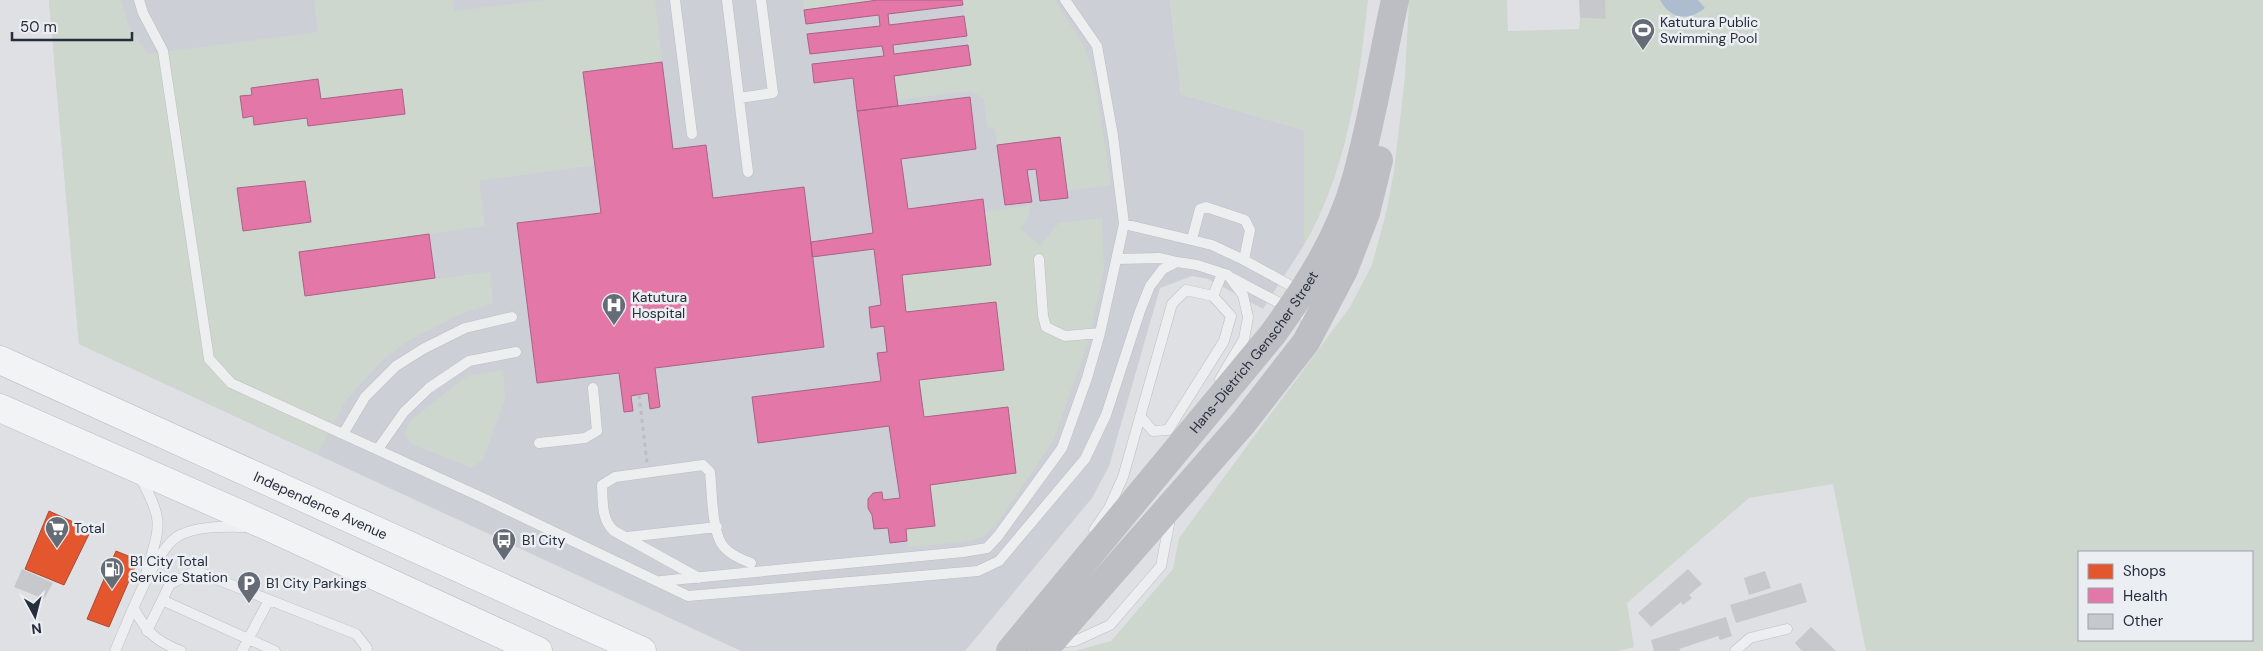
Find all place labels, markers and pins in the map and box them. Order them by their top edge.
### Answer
place label: Katutura Public Swimming Pool [1660,13,1758,47]
sports icon: Katutura Public Swimming Pool [1630,17,1656,51]
place label: Katutura Hospital [632,288,687,322]
hospital icon: Katutura Hospital [601,292,627,326]
supermarket icon: Total [44,515,70,549]
place label: Total [74,519,105,537]
bus stop icon: B1 City [491,527,517,561]
place label: B1 City [522,531,565,549]
place label: B1 City Total Service Station [130,552,228,586]
fuel station icon: B1 City Total Service Station [99,556,125,590]
parking icon: B1 City Parkings [236,570,262,604]
place label: B1 City Parkings [266,574,367,592]

